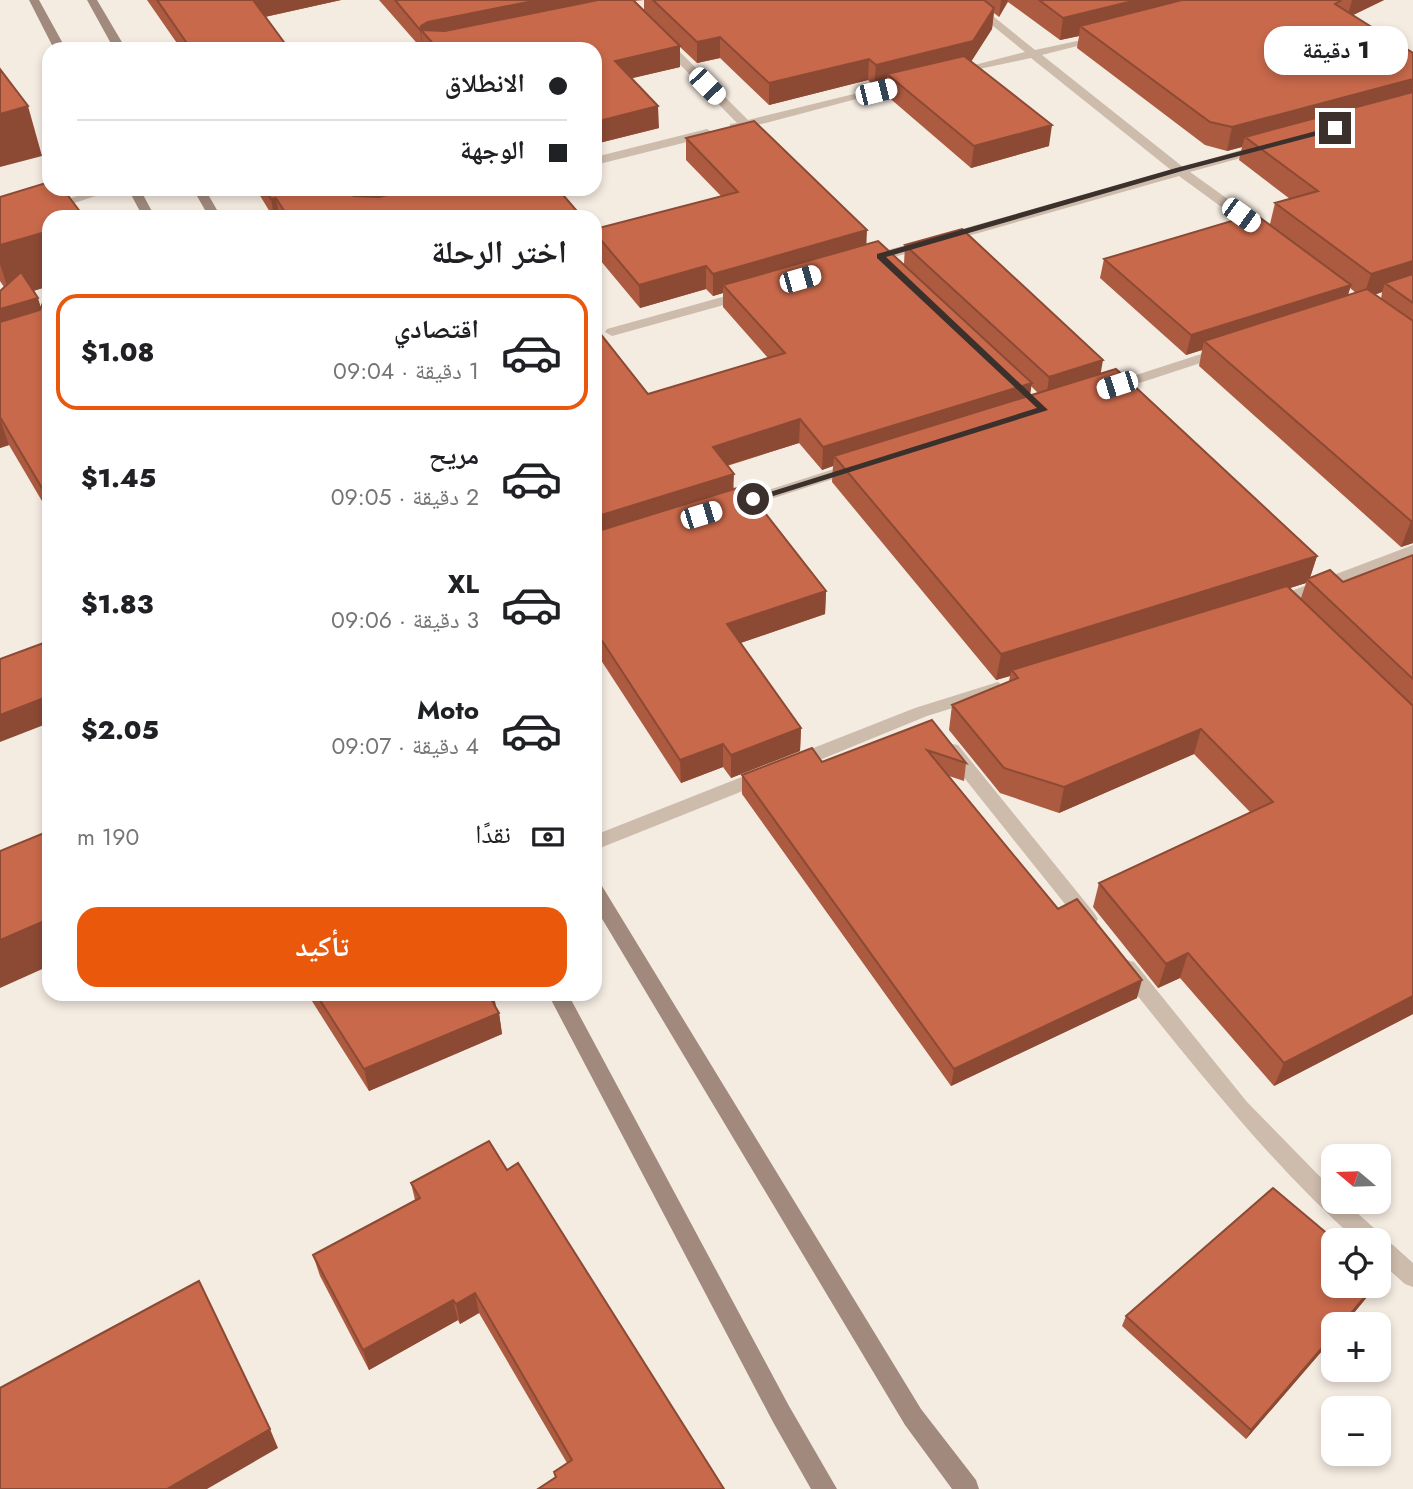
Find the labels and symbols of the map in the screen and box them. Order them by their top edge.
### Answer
callout: 1 دقيقة [1263,26,1407,76]
car [685,64,730,108]
car [854,77,899,107]
route end [1319,112,1351,144]
car [1218,194,1265,236]
car [777,263,824,295]
car [1094,369,1141,401]
route start [737,483,769,515]
car [678,499,725,531]
north arrow [1321,1144,1391,1214]

